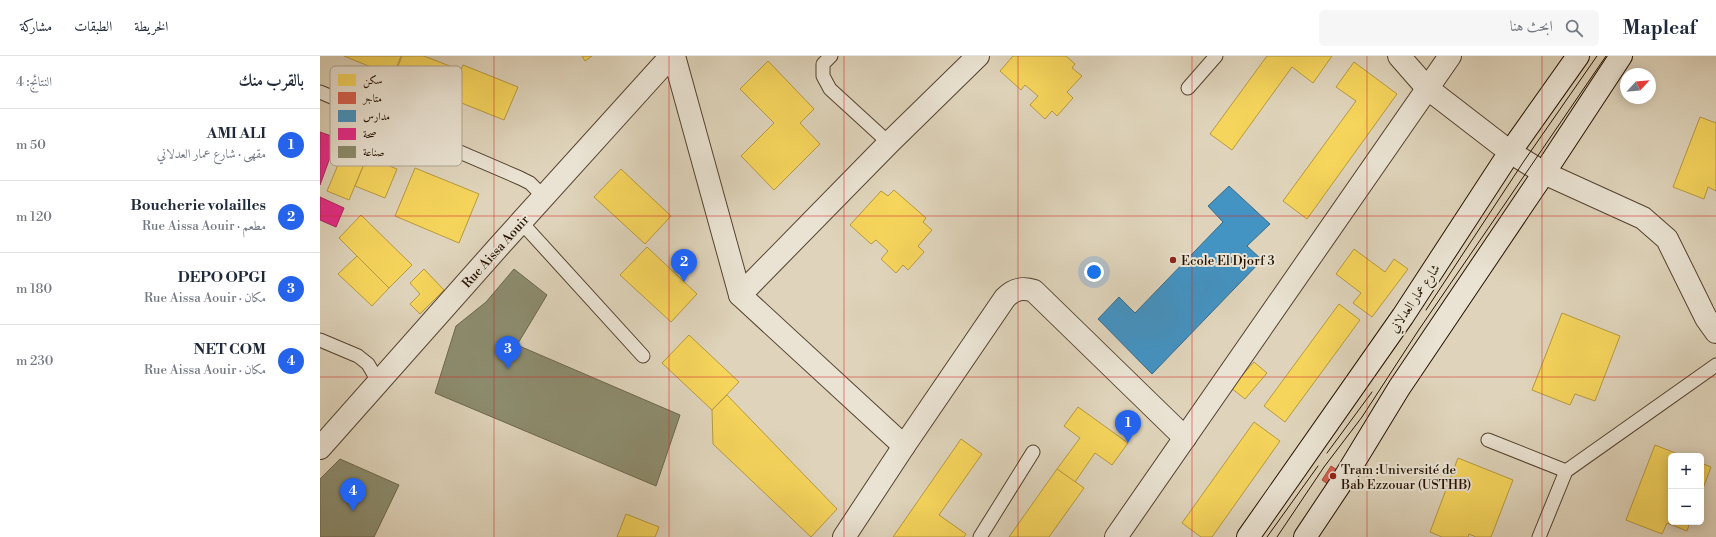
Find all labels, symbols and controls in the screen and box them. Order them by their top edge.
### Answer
search box [1319,10,1599,46]
text: Mapleaf [1623,16,1696,40]
text: ابحث هنا [1510,17,1553,36]
icon: search [1563,17,1585,39]
text: مشاركة [20,18,52,36]
text: الطبقات [74,18,112,36]
text: الخريطة [134,18,168,36]
legend [330,66,462,166]
north arrow [1620,68,1656,104]
text: بالقرب منك [238,70,304,92]
text: النتائج: 4 [16,74,52,90]
text: سكن [363,74,382,89]
text: متاجر [362,92,382,106]
text: مدارس [363,110,390,124]
text: AMI ALI [206,124,266,143]
text: صحة [363,128,377,142]
text: 50 m [16,137,46,153]
text: 1 [288,137,294,153]
text: مقهى · شارع عمار العدلاني [157,146,266,162]
text: صناعة [363,146,385,160]
text: Boucherie volailles [130,196,266,215]
text: 120 m [16,209,52,225]
text: 2 [287,209,295,225]
street label: Rue Aissa Aouir [459,212,533,291]
text: مطعم · Rue Aissa Aouir [142,218,266,234]
pin: 2 [671,249,697,282]
place label: Ecole El Djorf 3 [1181,253,1275,269]
marker: Ecole El Djorf 3 [1168,255,1178,265]
street label: شارع عمار العدلاني [1386,261,1446,338]
your location [1084,262,1104,282]
text: DEPO OPGI [178,268,266,287]
text: 180 m [16,281,52,297]
text: 3 [287,281,295,297]
text: مكان · Rue Aissa Aouir [144,290,266,306]
pin: 3 [495,336,521,369]
text: NET COM [194,340,266,359]
text: 230 m [16,353,53,369]
text: 4 [287,353,295,369]
text: مكان · Rue Aissa Aouir [144,362,266,378]
pin: 1 [1115,410,1141,443]
map controls [1668,453,1704,525]
button: + [1668,453,1704,489]
place label: Tram :Université de Bab Ezzouar (USTHB) [1340,462,1471,493]
marker: Tram :Université de Bab Ezzouar (USTHB) [1328,471,1338,481]
pin: 4 [340,478,366,511]
button: − [1668,489,1704,525]

